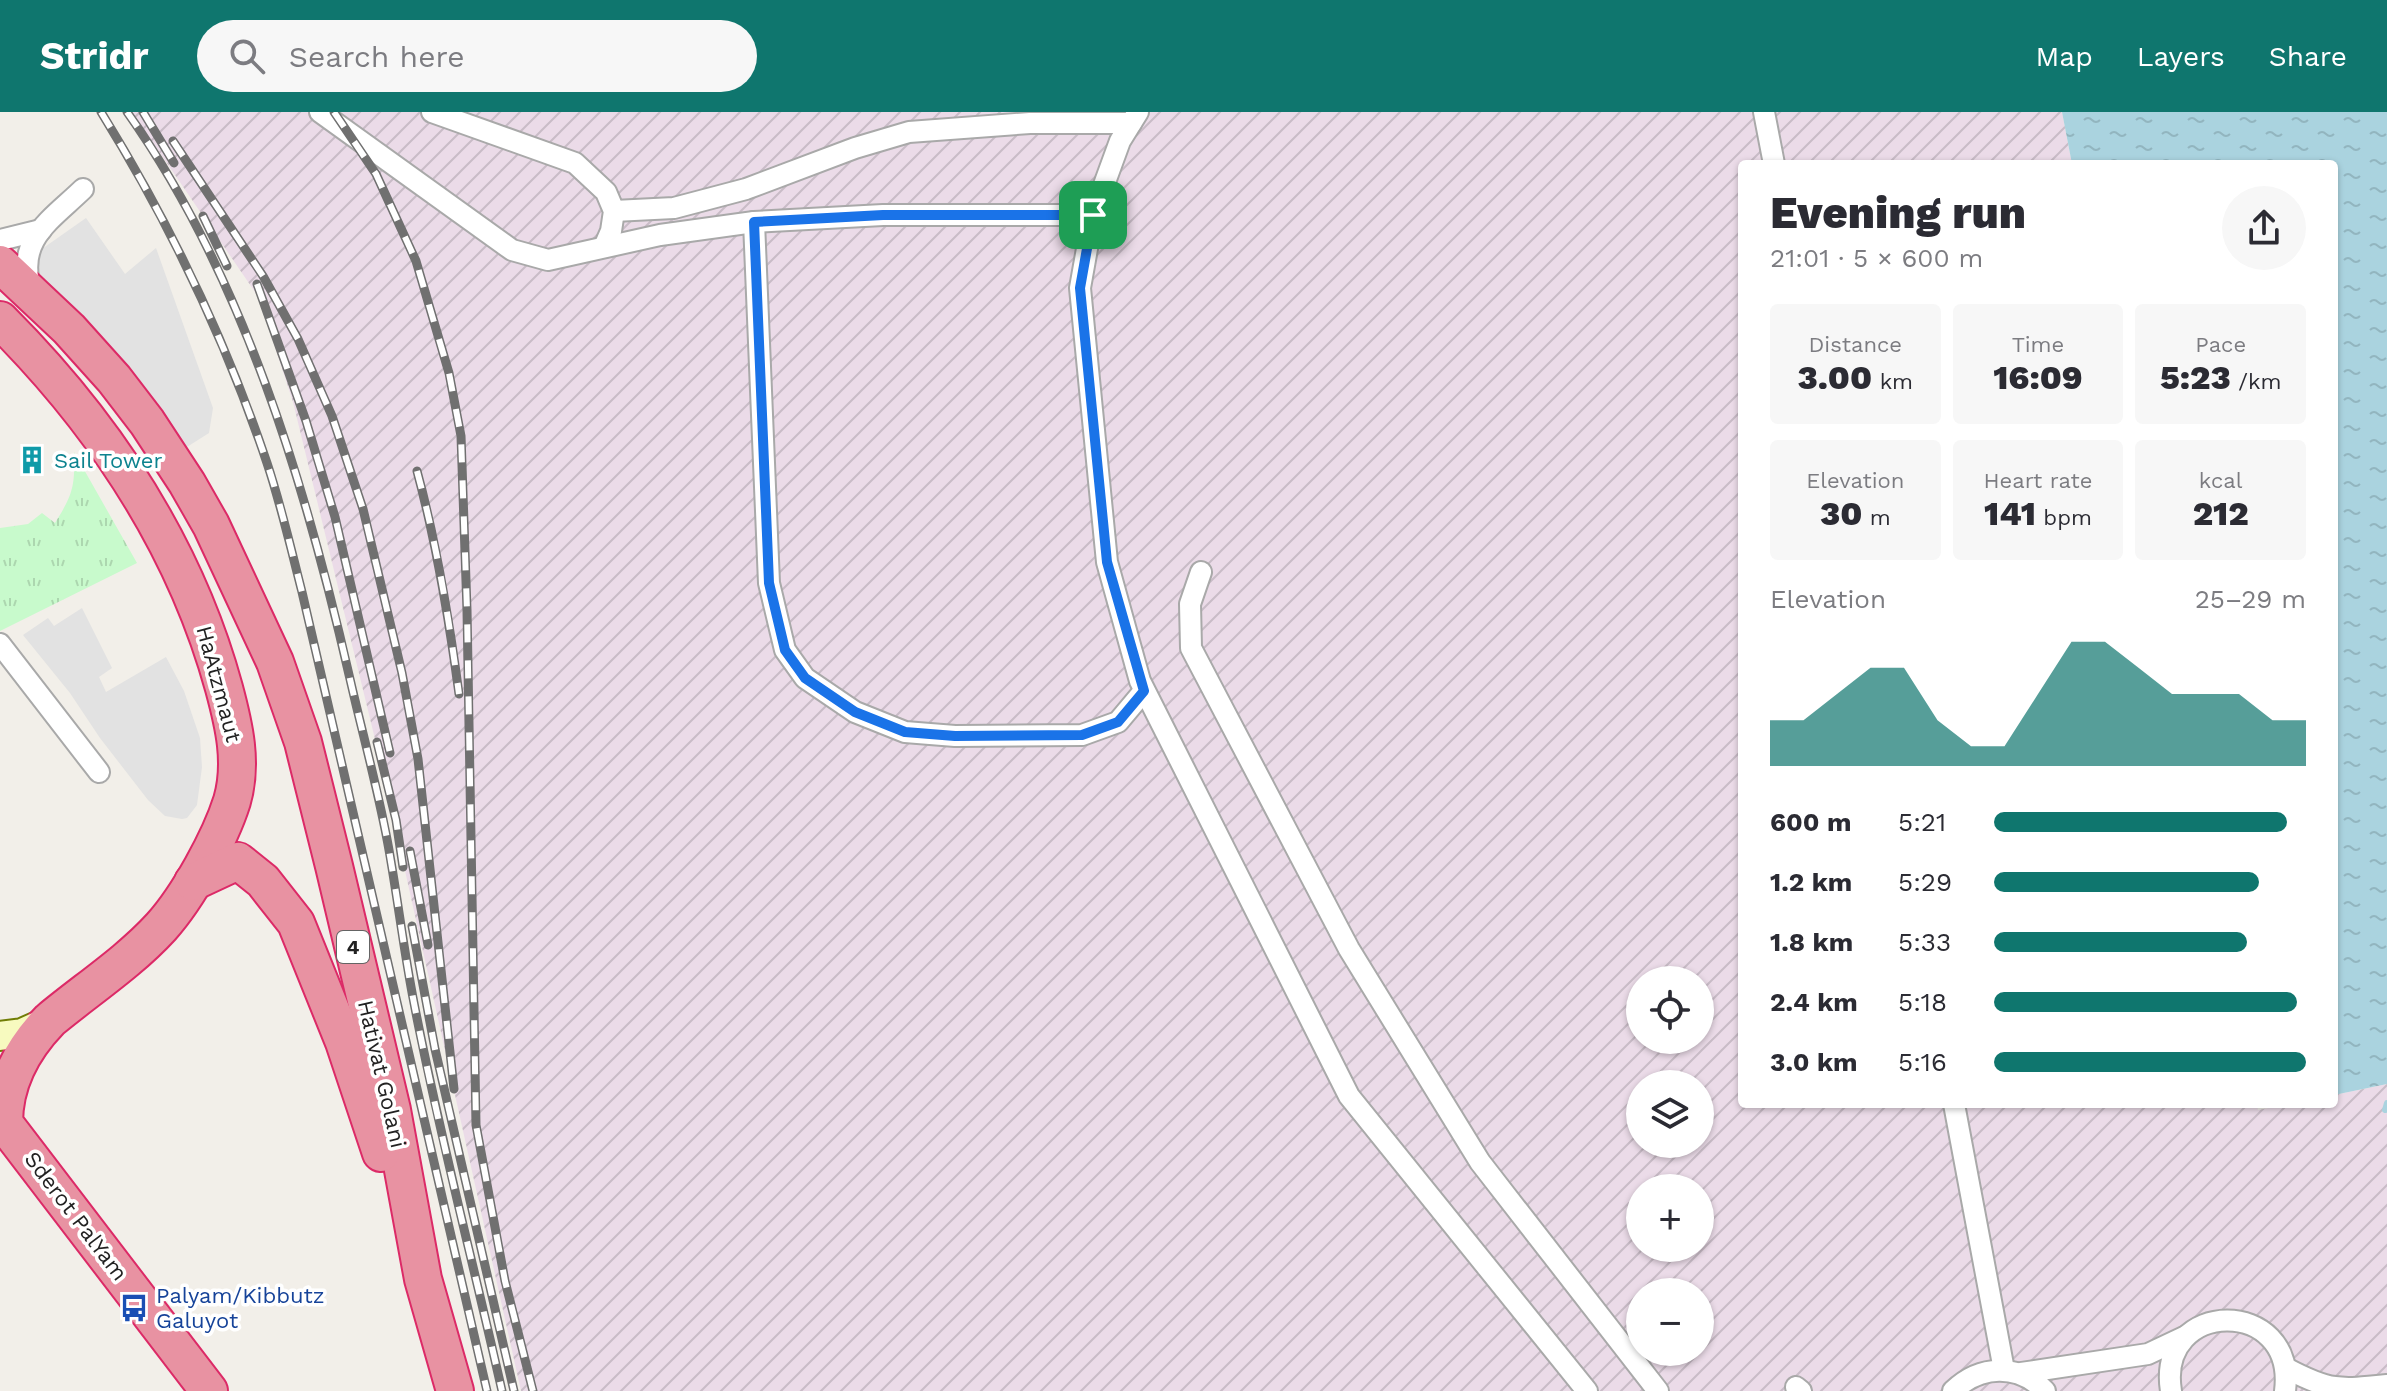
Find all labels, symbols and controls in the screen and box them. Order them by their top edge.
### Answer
search box [197,20,757,92]
text: Stridr [40,34,149,78]
icon: search [225,34,269,78]
text: Search here [289,39,465,74]
text: Map [2036,40,2093,73]
text: Layers [2137,40,2225,73]
text: Share [2269,40,2347,73]
pin [1059,181,1127,249]
button: share [2222,186,2306,270]
text: Evening run [1770,187,2026,239]
icon: arrive [1071,193,1115,237]
text: 21:01 · 5 × 600 m [1770,243,1983,273]
text: Distance [1809,332,1902,357]
text: Time [2012,332,2064,357]
text: Pace [2195,332,2246,357]
text: 3.00 [1798,357,1872,397]
text: 16:09 [1993,357,2083,397]
text: 5:23 [2160,357,2231,397]
text: km [1872,369,1913,394]
text: /km [2231,369,2281,394]
building icon: Sail Tower [17,445,47,475]
place label: Sail Tower [54,448,163,473]
text: Elevation [1806,468,1904,493]
text: Heart rate [1984,468,2092,493]
text: kcal [2199,468,2242,493]
text: 30 [1820,493,1862,533]
text: 141 [1984,493,2036,533]
text: 212 [2193,493,2249,533]
text: m [1862,505,1891,530]
text: bpm [2036,505,2092,530]
text: Elevation [1770,584,1886,614]
text: 25–29 m [2195,584,2306,614]
street label: HaAtzmaut [191,623,247,745]
text: 600 m [1770,807,1851,837]
text: 5:21 [1898,807,1946,837]
text: 1.2 km [1770,867,1852,897]
text: 5:29 [1898,867,1952,897]
text: 1.8 km [1770,927,1853,957]
text: 5:33 [1898,927,1951,957]
road number: 4 [337,931,369,963]
map controls [1626,966,1714,1366]
button: locate [1626,966,1714,1054]
text: 2.4 km [1770,987,1858,1017]
text: 5:18 [1898,987,1947,1017]
street label: Hativat Golani [353,998,411,1150]
text: 3.0 km [1770,1047,1858,1077]
text: 5:16 [1898,1047,1947,1077]
button: layers [1626,1070,1714,1158]
street label: Sderot PalYam [19,1147,133,1285]
button: + [1626,1174,1714,1262]
button: − [1626,1278,1714,1366]
place label: Palyam/Kibbutz Galuyot [156,1283,325,1333]
bus stop icon: Palyam/Kibbutz Galuyot [119,1293,149,1323]

